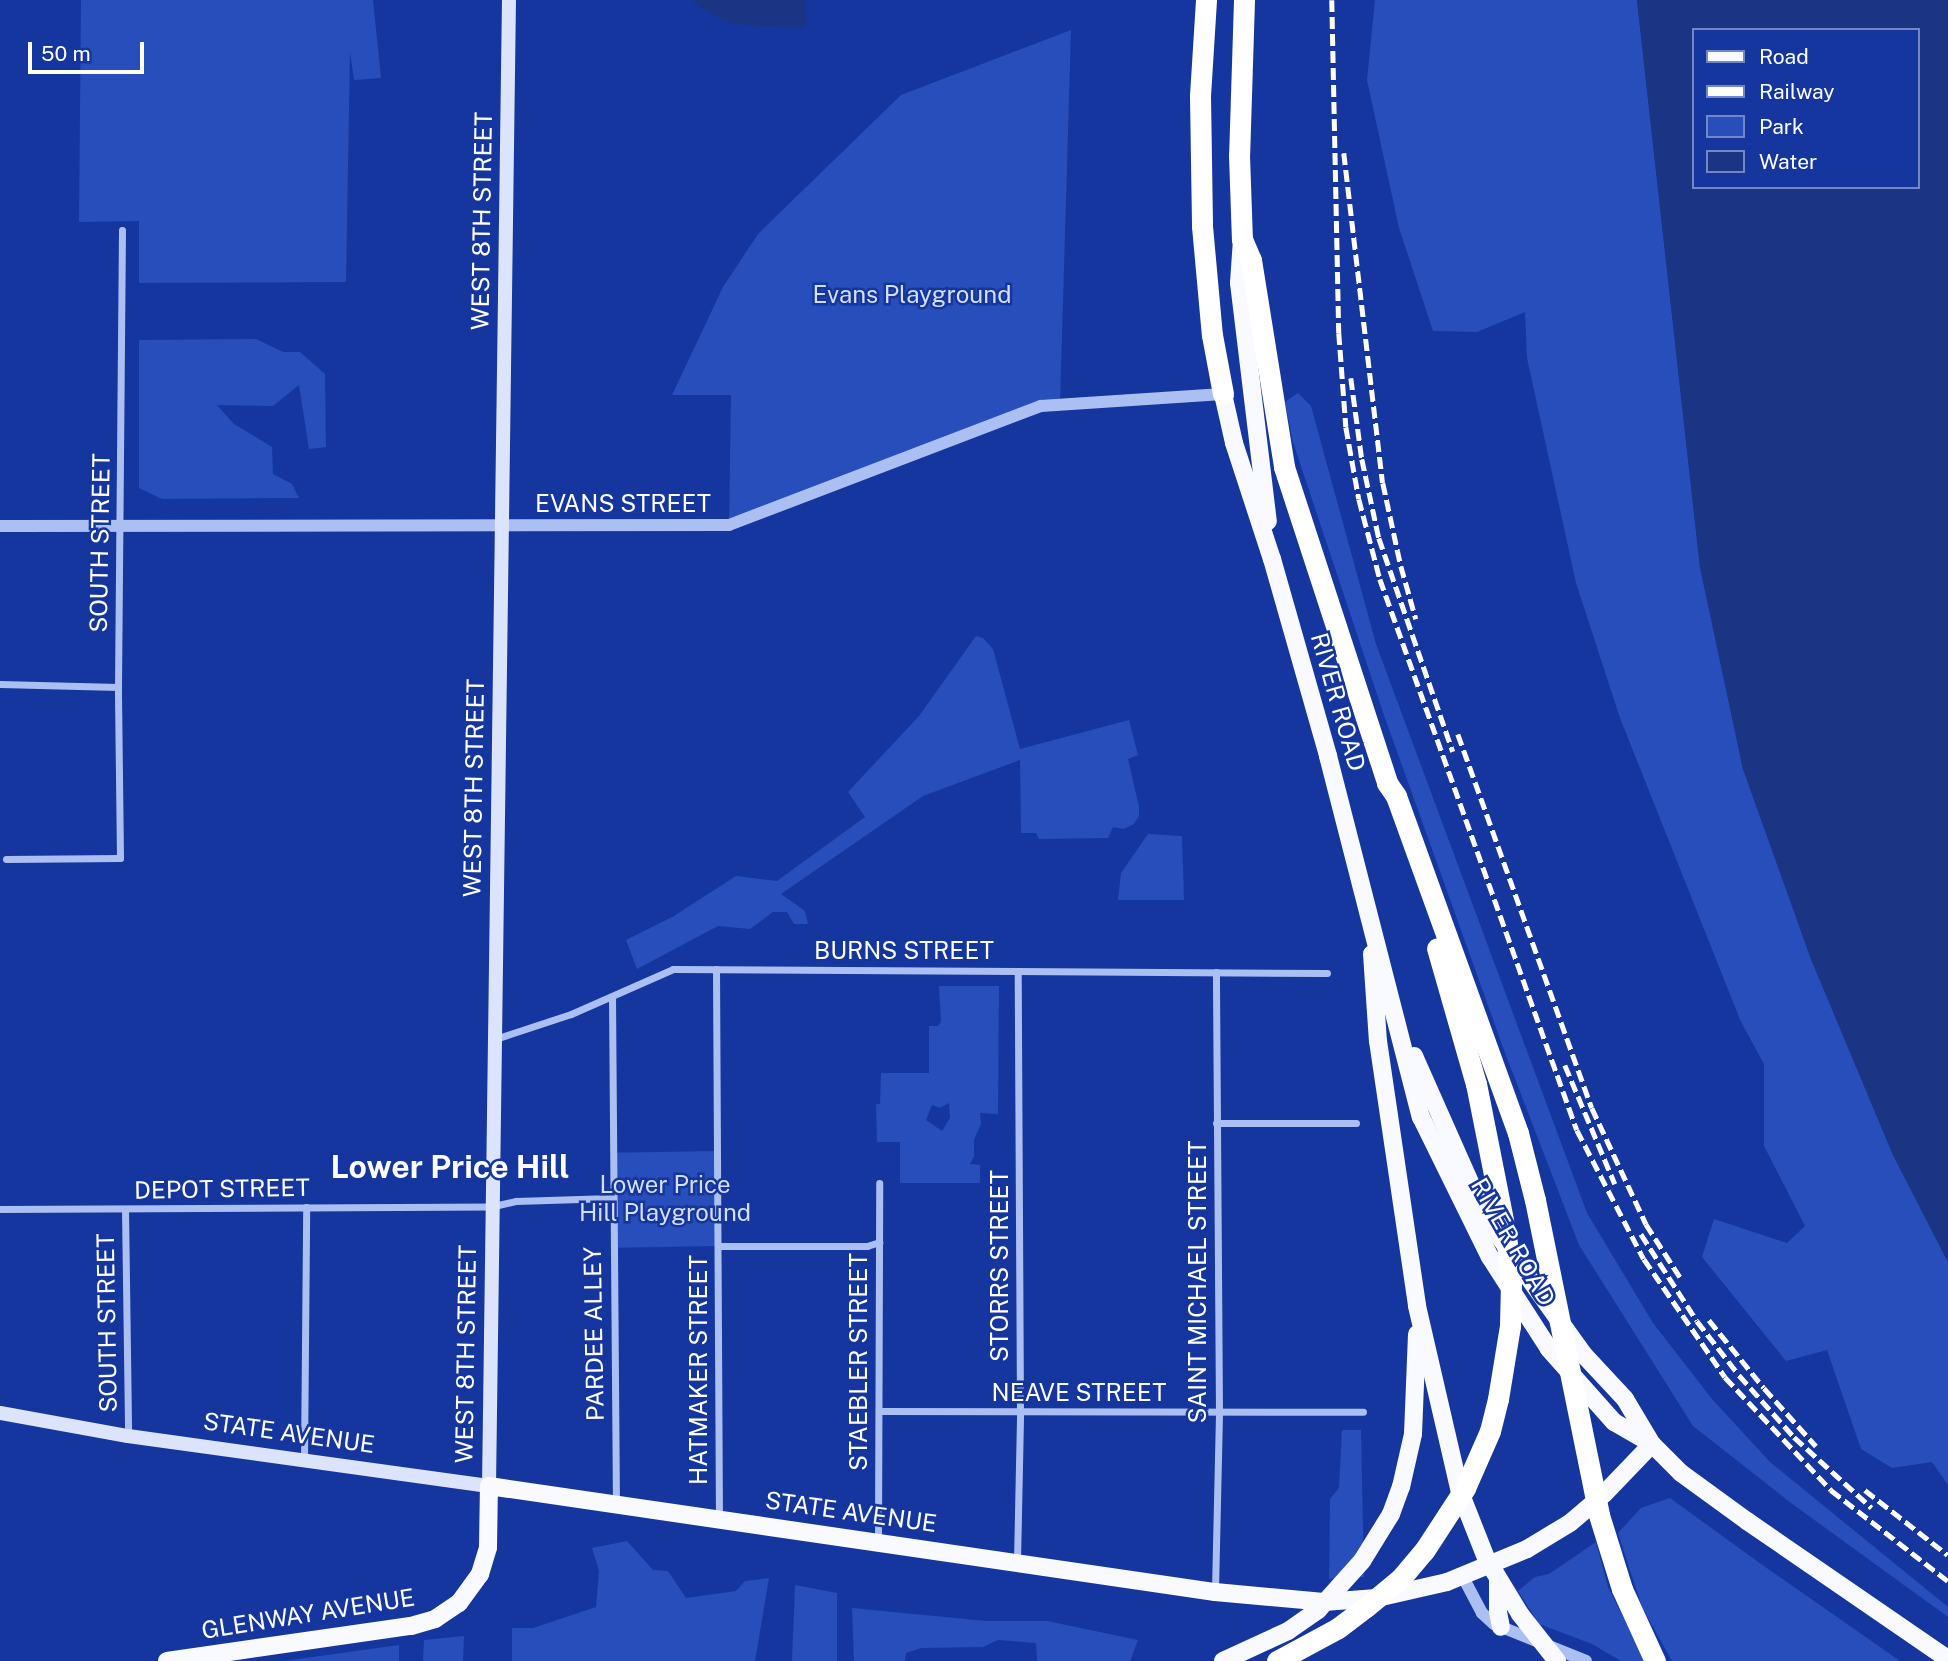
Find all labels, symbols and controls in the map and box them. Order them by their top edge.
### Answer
scale bar [32,28,147,72]
legend [1692,28,1920,189]
text: 50 m [41,41,91,66]
text: Road [1759,44,1809,69]
text: Railway [1759,79,1835,104]
street label: WEST 8TH STREET [466,112,498,330]
text: Park [1759,114,1804,139]
text: Water [1759,149,1817,174]
park label: Evans Playground [813,281,1011,309]
street label: SOUTH STREET [84,453,116,633]
street label: EVANS STREET [535,490,711,518]
street label: RIVER ROAD [1304,629,1372,775]
street label: WEST 8TH STREET [458,679,490,897]
street label: BURNS STREET [814,937,994,965]
street label: SAINT MICHAEL STREET [1184,1140,1212,1424]
district label: Lower Price Hill [330,1148,570,1186]
street label: STORRS STREET [986,1170,1014,1362]
park label: Lower Price Hill Playground [579,1171,751,1227]
street label: DEPOT STREET [134,1173,310,1205]
street label: RIVER ROAD [1465,1173,1561,1311]
street label: SOUTH STREET [91,1233,123,1413]
street label: WEST 8TH STREET [450,1245,482,1463]
street label: PARDEE ALLEY [578,1247,610,1421]
street label: STAEBLER STREET [845,1253,873,1471]
street label: HATMAKER STREET [685,1255,713,1485]
street label: NEAVE STREET [992,1379,1166,1407]
street label: STATE AVENUE [201,1407,377,1459]
street label: STATE AVENUE [763,1486,939,1538]
street label: GLENWAY AVENUE [199,1583,417,1645]

